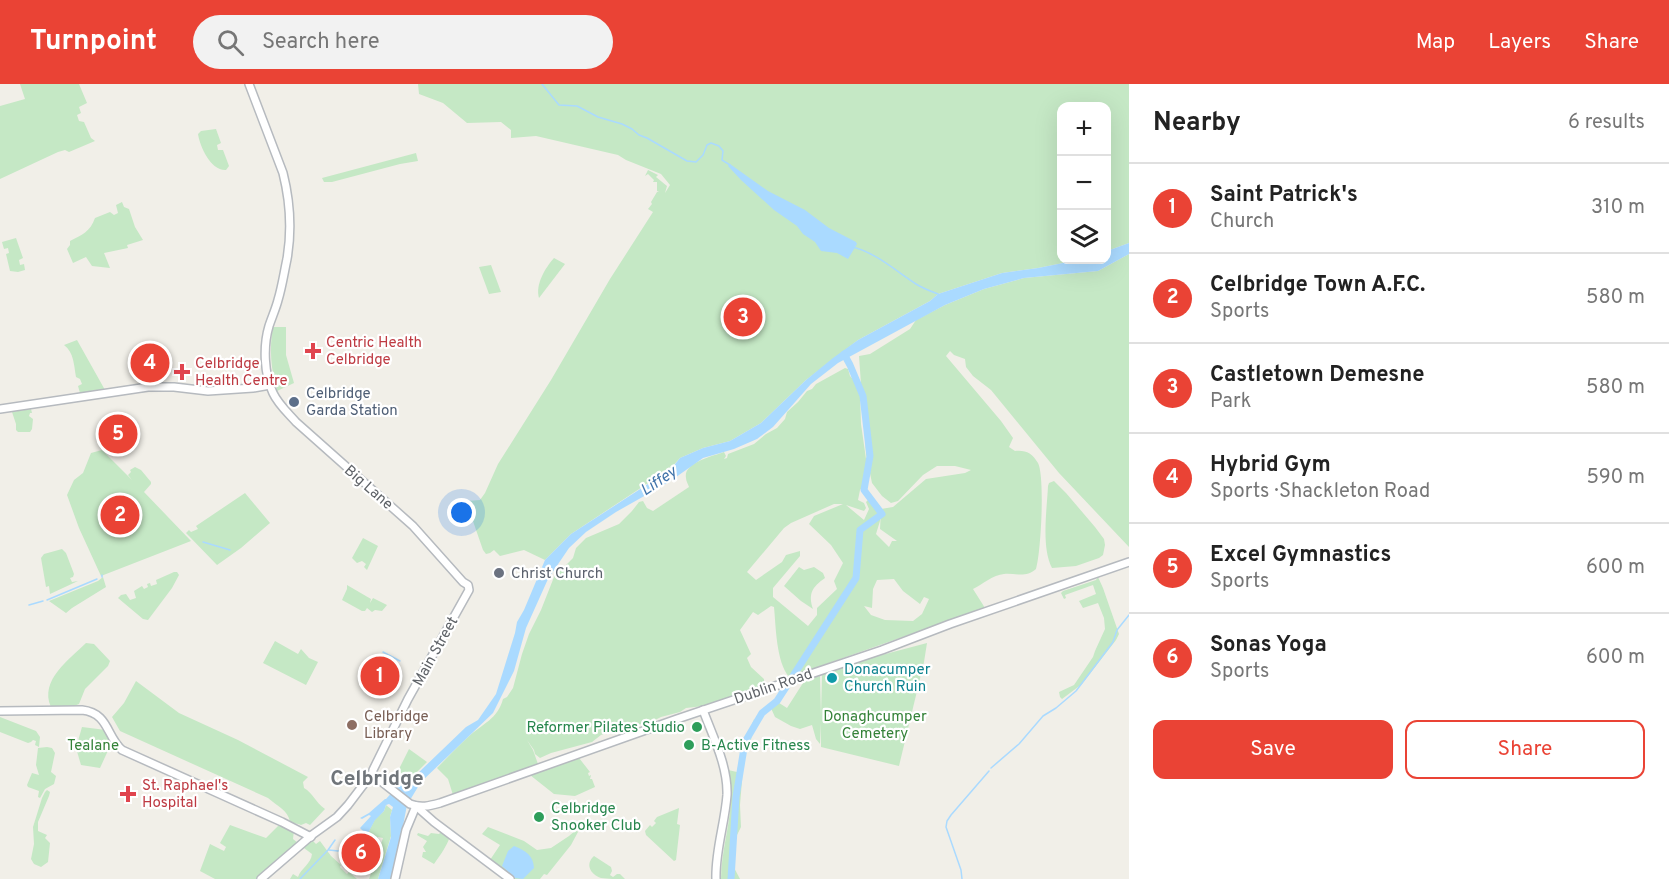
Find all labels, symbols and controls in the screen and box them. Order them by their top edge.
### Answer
search box [193,15,613,69]
text: Turnpoint [30,24,157,60]
icon: search [214,26,247,59]
text: Search here [262,29,379,56]
text: Map [1416,29,1455,56]
text: Layers [1488,29,1551,56]
text: Share [1584,29,1639,56]
map controls [1057,102,1111,264]
button: + [1057,102,1111,156]
text: Nearby [1153,107,1241,140]
text: 6 results [1568,110,1645,136]
button: − [1057,156,1111,210]
text: Saint Patrick's [1210,182,1358,209]
text: 1 [1169,195,1177,221]
text: 310 m [1591,195,1645,221]
text: Church [1210,209,1274,235]
button: layers [1057,210,1111,264]
text: Celbridge Town A.F.C. [1210,272,1425,299]
text: 2 [1166,285,1179,311]
text: 580 m [1586,285,1645,311]
pin: 3 [724,294,762,340]
text: Sports [1210,299,1270,325]
place label: Centric Health Celbridge [326,334,422,370]
pin: 4 [130,340,170,386]
marker: Centric Health Celbridge [304,342,322,360]
place label: Celbridge Health Centre [195,355,288,391]
text: Castletown Demesne [1210,362,1425,389]
marker: Celbridge Health Centre [173,363,191,381]
text: 3 [1167,375,1179,401]
text: 580 m [1586,375,1645,401]
place label: Celbridge Garda Station [306,385,398,421]
text: Park [1210,389,1251,415]
marker: Celbridge Garda Station [287,395,301,409]
pin: 5 [98,412,138,456]
text: Hybrid Gym [1210,452,1331,479]
water label: Liffey [637,461,682,501]
street label: Big Lane [340,462,396,515]
text: 4 [1166,465,1179,491]
text: 590 m [1587,465,1645,491]
text: Sports · Shackleton Road [1210,479,1430,505]
pin: 2 [100,492,140,538]
your location [447,498,476,527]
text: Excel Gymnastics [1210,542,1391,569]
text: 5 [1166,555,1179,581]
text: 600 m [1586,555,1645,581]
place label: Christ Church [511,565,603,584]
marker: Christ Church [492,566,506,580]
text: Sports [1210,569,1270,595]
street label: Main Street [409,614,463,690]
text: Sonas Yoga [1210,632,1327,659]
text: 6 [1166,645,1179,671]
text: 600 m [1586,645,1645,671]
pin: 1 [360,654,400,698]
text: Sports [1210,659,1270,685]
place label: Donacumper Church Ruin [844,661,931,697]
street label: Dublin Road [732,665,815,710]
marker: Donacumper Church Ruin [825,671,839,685]
place label: Celbridge Library [364,708,429,744]
park label: Donaghcumper Cemetery [823,708,927,744]
marker: Celbridge Library [345,718,359,732]
place label: Reformer Pilates Studio [526,719,685,738]
marker: Reformer Pilates Studio [690,720,704,734]
button: Save [1153,720,1393,779]
button: Share [1405,720,1645,779]
park label: Tealane [67,737,119,756]
place label: B-Active Fitness [701,737,810,756]
marker: B-Active Fitness [682,738,696,752]
district label: Celbridge [330,766,424,793]
place label: St. Raphael's Hospital [142,777,228,813]
marker: St. Raphael's Hospital [119,785,137,803]
place label: Celbridge Snooker Club [551,800,641,836]
marker: Celbridge Snooker Club [532,810,546,824]
pin: 6 [342,830,380,876]

